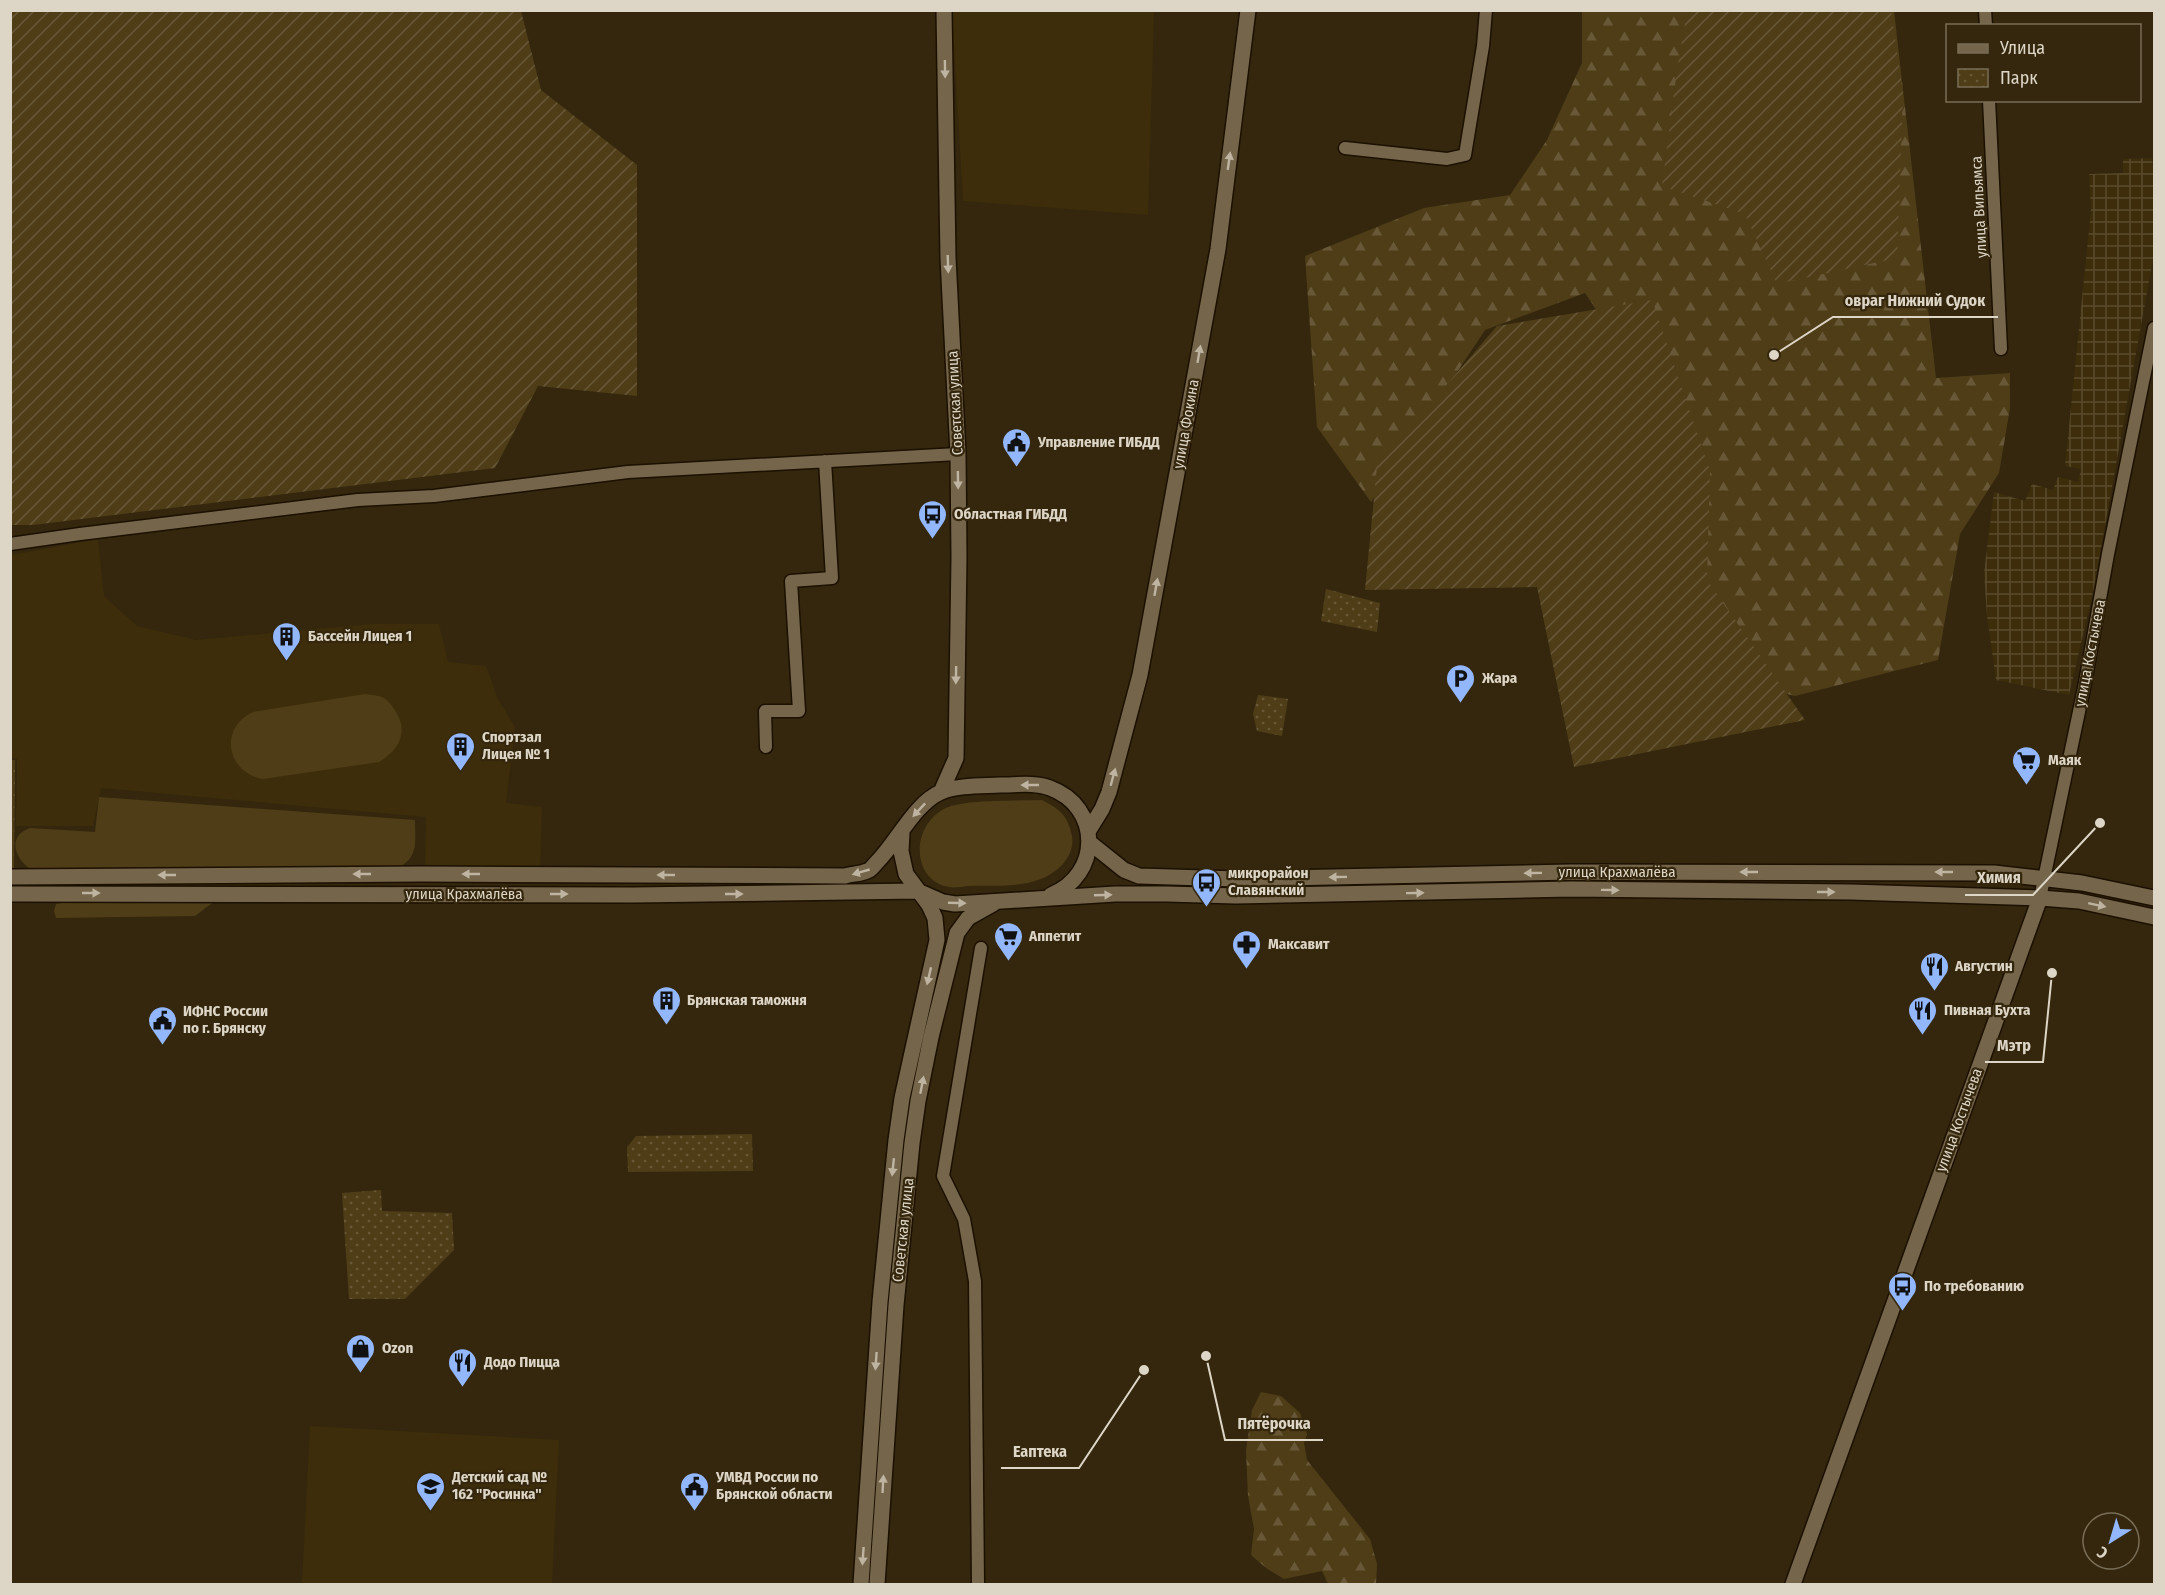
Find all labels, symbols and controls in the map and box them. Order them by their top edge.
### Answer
legend [1946,24,2141,102]
text: Улица [1999,37,2045,59]
one-way arrow [940,59,950,78]
text: Парк [2000,67,2038,89]
one-way arrow [1224,152,1234,171]
street label: улица Вильямса [1967,156,1991,258]
one-way arrow [944,254,953,273]
callout: овраг Нижний Судок [1833,283,1998,317]
text: овраг Нижний Судок [1845,291,1986,310]
one-way arrow [1195,344,1204,363]
street label: Советская улица [943,350,967,456]
street label: улица Фокина [1169,378,1203,470]
public building icon: Управление ГИБДД [1001,426,1033,468]
place label: Управление ГИБДД [1037,433,1160,451]
one-way arrow [953,470,963,489]
bus stop icon: Областная ГИБДД [917,498,949,540]
place label: Областная ГИБДД [954,505,1067,523]
one-way arrow [1152,577,1161,596]
street label: улица Костычева [2071,598,2109,708]
building icon: Бассейн Лицея 1 [271,620,303,662]
place label: Бассейн Лицея 1 [308,627,412,645]
parking icon: Жара [1445,662,1477,704]
one-way arrow [951,665,961,684]
place label: Жара [1481,669,1518,687]
place label: Спортзал Лицея № 1 [482,728,550,763]
building icon: Спортзал Лицея № 1 [445,730,477,772]
supermarket icon: Маяк [2011,744,2043,786]
place label: Маяк [2048,751,2082,769]
one-way arrow [1109,768,1118,786]
one-way arrow [1021,780,1040,790]
one-way arrow [912,802,926,817]
callout: Химия [1965,861,2033,895]
street label: улица Крахмалёва [1558,863,1676,881]
place label: микрорайон Славянский [1228,864,1308,899]
bus stop icon: микрорайон Славянский [1191,866,1223,908]
one-way arrow [1739,867,1758,877]
one-way arrow [1934,867,1953,877]
one-way arrow [852,868,870,877]
one-way arrow [1523,868,1542,878]
text: Химия [1976,868,2021,887]
one-way arrow [353,869,372,879]
one-way arrow [462,869,481,879]
one-way arrow [657,870,676,880]
one-way arrow [158,871,177,880]
one-way arrow [1328,872,1347,882]
street label: улица Крахмалёва [405,885,523,903]
one-way arrow [1600,885,1619,895]
one-way arrow [1816,887,1835,897]
one-way arrow [82,888,101,898]
one-way arrow [1405,888,1424,897]
one-way arrow [549,889,568,899]
one-way arrow [724,889,743,899]
one-way arrow [1094,890,1113,899]
one-way arrow [948,898,967,907]
one-way arrow [2088,901,2107,910]
supermarket icon: Аппетит [992,920,1024,962]
place label: Аппетит [1028,927,1082,945]
pharmacy icon: Максавит [1231,928,1263,970]
place label: Максавит [1268,935,1330,953]
restaurant icon: Августин [1918,950,1950,992]
place label: Августин [1954,957,2013,975]
one-way arrow [924,967,933,986]
building icon: Брянская таможня [650,984,682,1026]
place label: Брянская таможня [687,991,807,1009]
restaurant icon: Пивная Бухта [1907,994,1939,1036]
place label: Пивная Бухта [1944,1001,2031,1019]
place label: ИФНС России по г. Брянску [183,1002,268,1037]
public building icon: ИФНС России по г. Брянску [146,1004,178,1046]
callout: Мэтр [1985,1028,2043,1062]
text: Мэтр [1997,1036,2031,1055]
street label: улица Костычева [1932,1066,1986,1174]
one-way arrow [917,1076,927,1095]
one-way arrow [888,1158,898,1177]
street label: Советская улица [889,1177,917,1283]
bus stop icon: По требованию [1887,1270,1919,1312]
place label: По требованию [1924,1277,2024,1295]
shop icon: Ozon [345,1332,377,1374]
place label: Ozon [382,1339,413,1357]
restaurant icon: Додо Пицца [447,1346,479,1388]
one-way arrow [871,1352,881,1371]
place label: Додо Пицца [483,1353,561,1371]
callout: Пятёрочка [1225,1406,1323,1440]
text: Пятёрочка [1237,1414,1311,1433]
callout: Еаптека [1001,1434,1079,1468]
text: Еаптека [1013,1442,1067,1461]
place label: Детский сад № 162 "Росинка" [451,1468,547,1503]
place label: УМВД России по Брянской области [715,1468,833,1503]
school or university icon: Детский сад № 162 "Росинка" [415,1470,447,1512]
public building icon: УМВД России по Брянской области [679,1470,711,1512]
one-way arrow [879,1475,888,1494]
north arrow [2081,1511,2141,1571]
text: С [2093,1542,2111,1563]
one-way arrow [858,1547,867,1566]

